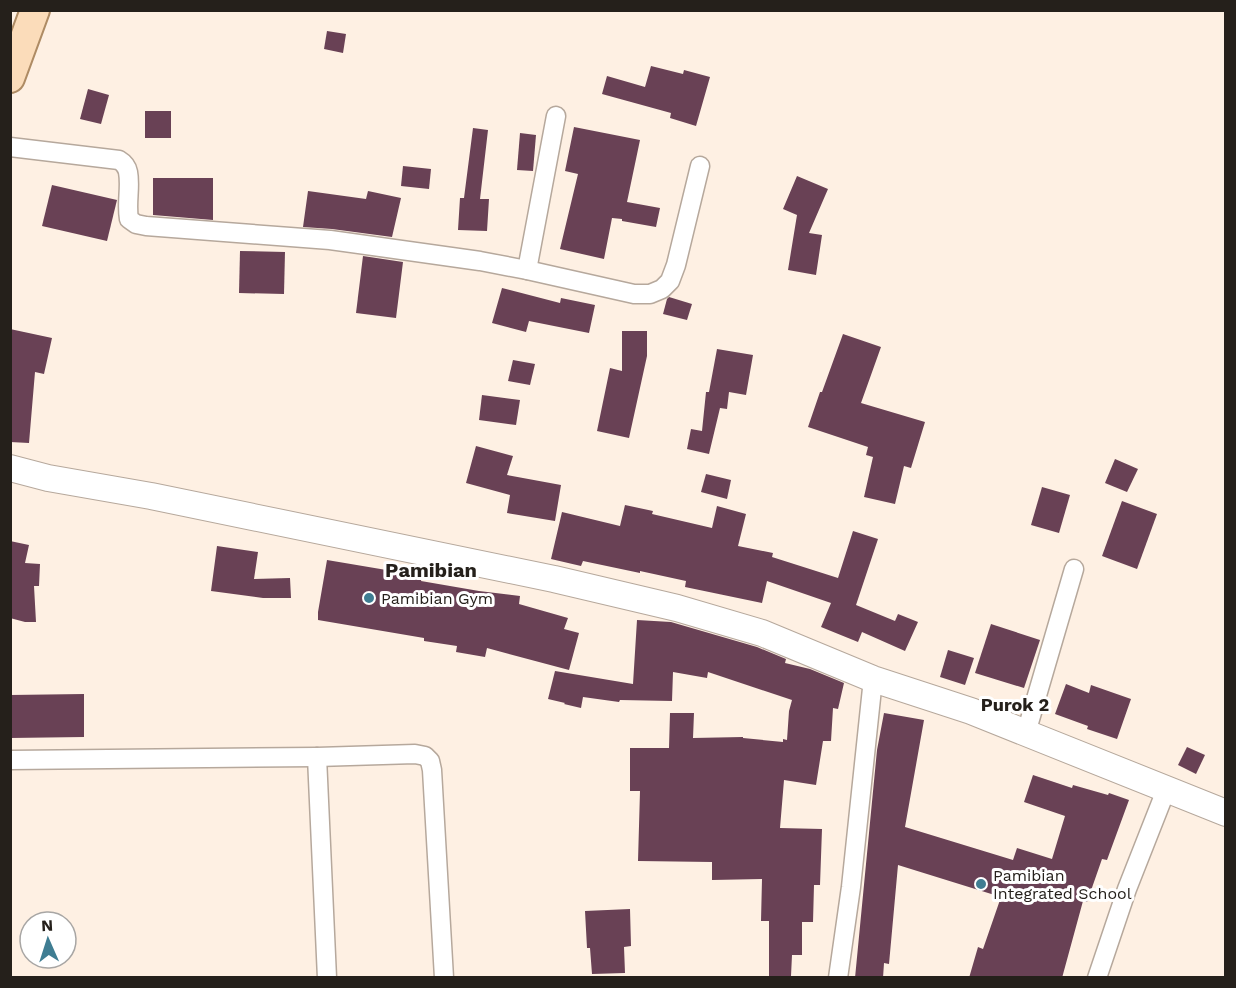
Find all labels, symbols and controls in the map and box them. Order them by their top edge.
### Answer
district label: Pamibian [385,558,477,582]
place label: Pamibian Gym [381,589,493,608]
marker: Pamibian Gym [362,591,376,605]
district label: Purok 2 [981,694,1049,715]
place label: Pamibian Integrated School [993,866,1132,903]
marker: Pamibian Integrated School [974,877,988,891]
north arrow [18,910,78,970]
text: N [41,916,54,935]

